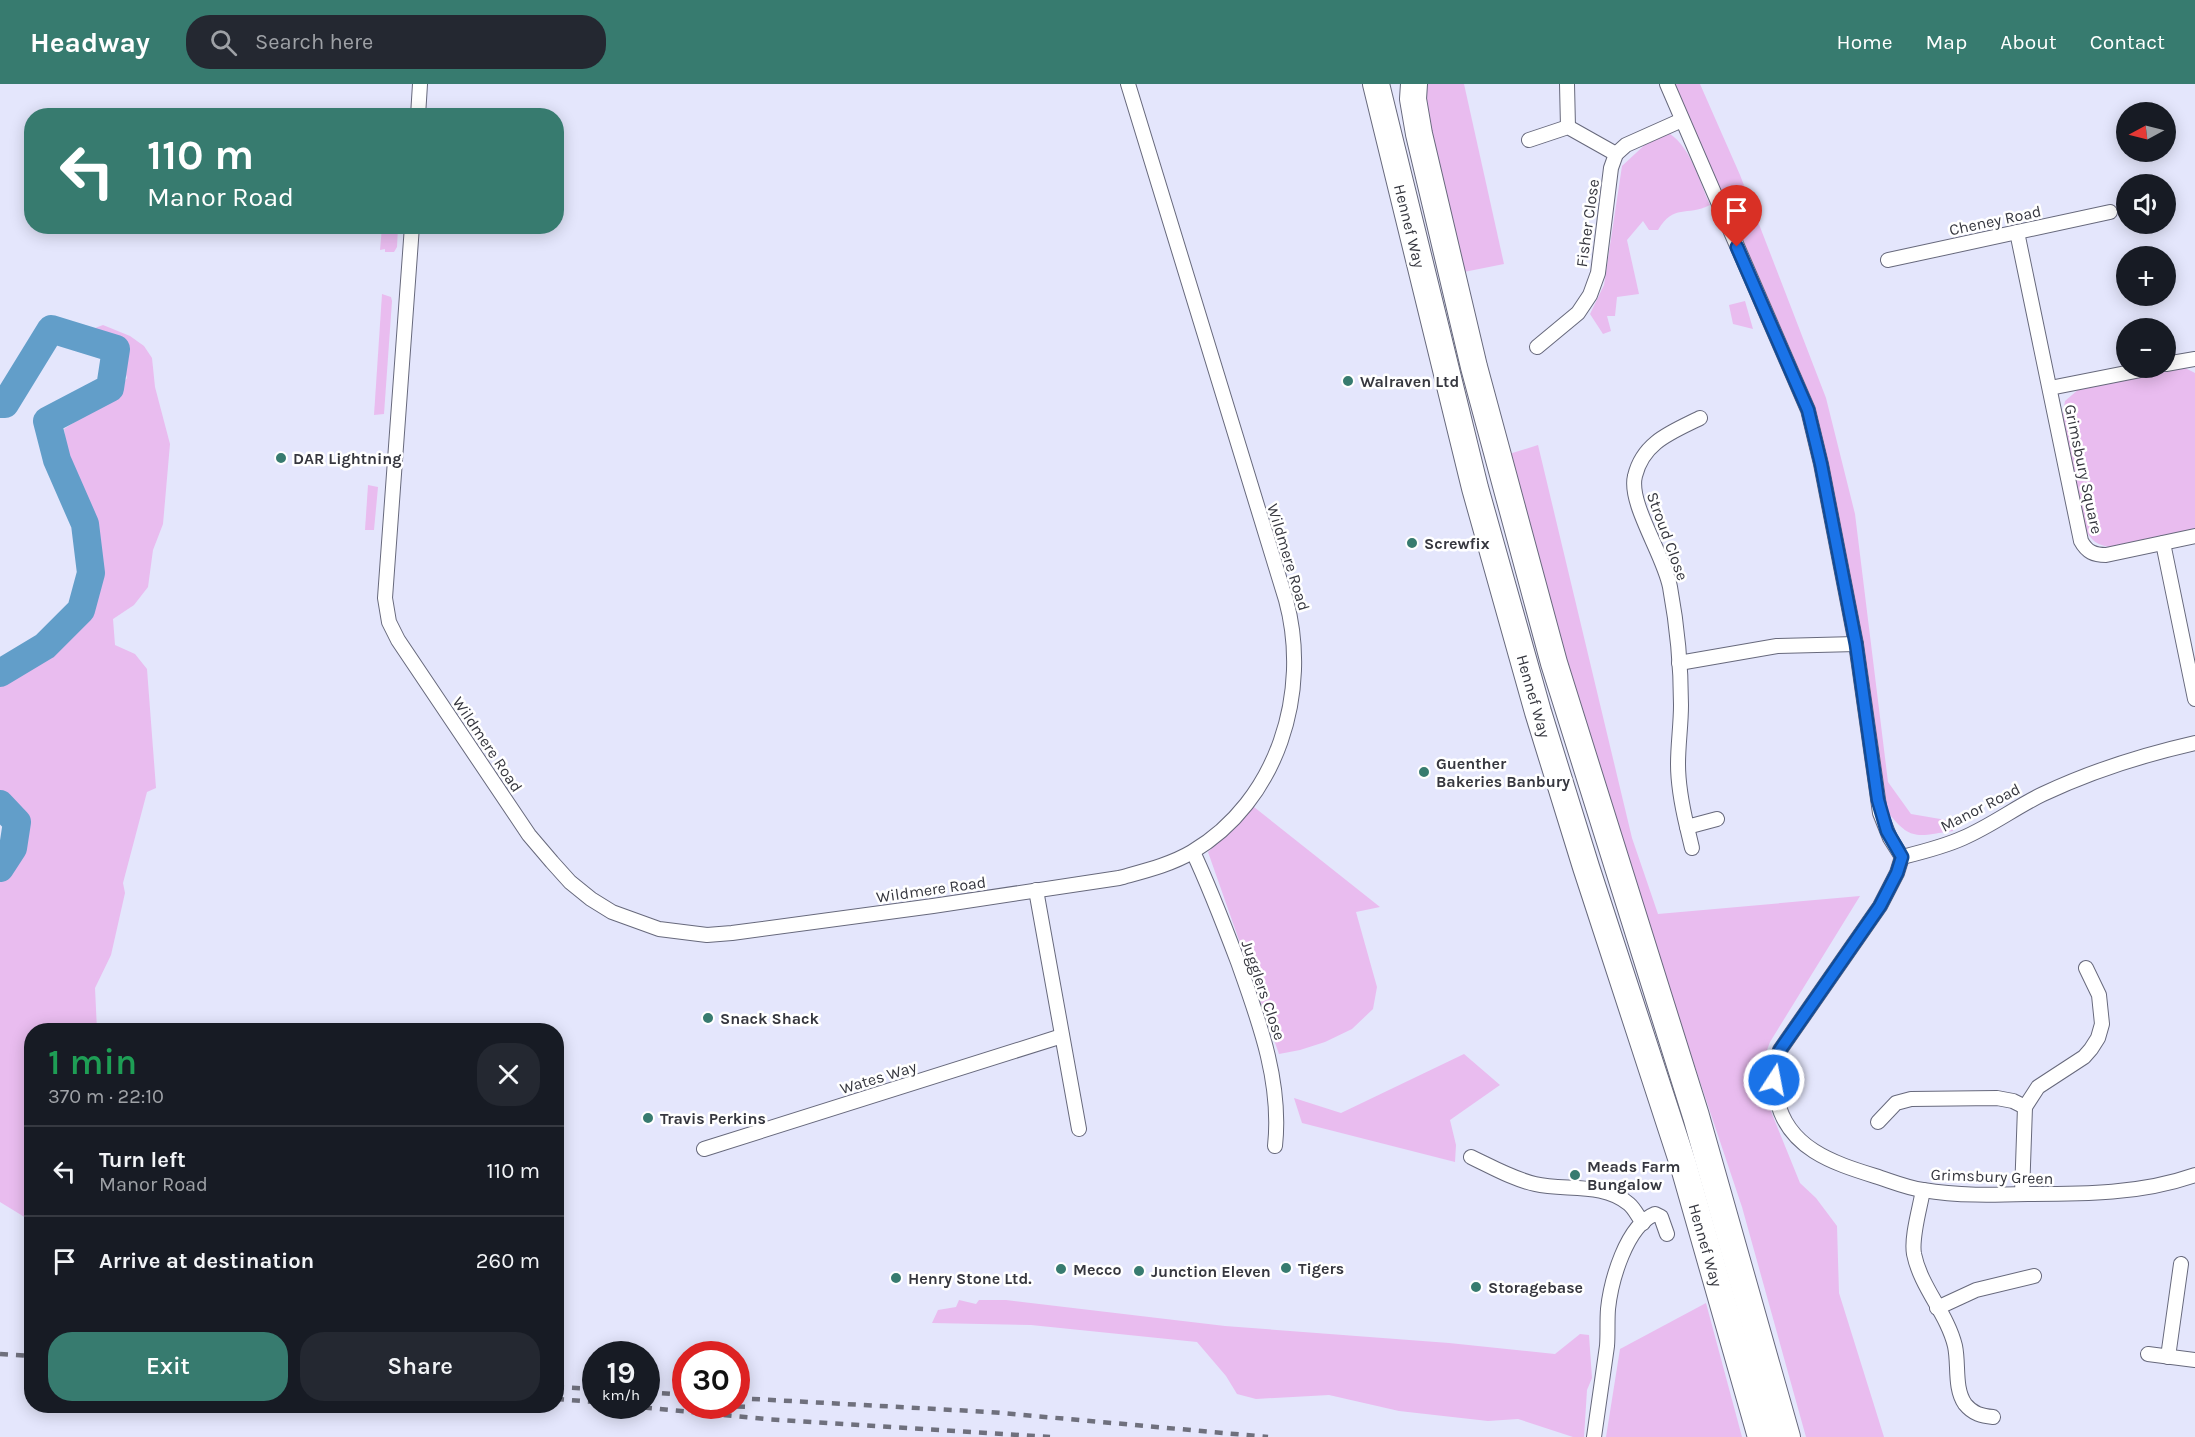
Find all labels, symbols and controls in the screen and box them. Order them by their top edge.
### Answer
search box [186,15,606,69]
text: Headway [30,26,150,59]
icon: search [207,26,240,59]
text: Search here [255,29,373,55]
text: Home [1837,30,1893,54]
text: Map [1926,30,1967,54]
text: About [2000,30,2057,54]
text: Contact [2090,30,2165,54]
north arrow [2116,102,2176,162]
map controls [2116,102,2176,378]
text: 110 m [147,130,254,180]
icon: left [48,132,126,210]
button: sound [2116,174,2176,234]
street label: Fisher Close [1572,178,1603,268]
text: Manor Road [147,181,294,213]
street label: Hennef Way [1390,182,1429,271]
pin [1711,185,1762,247]
icon: arrive [1720,194,1753,227]
street label: Cheney Road [1947,201,2043,240]
button: + [2116,246,2176,306]
button: − [2116,318,2176,378]
place label: Walraven Ltd [1360,372,1459,391]
marker: Walraven Ltd [1341,374,1355,388]
street label: Grimsbury Square [2061,403,2107,536]
place label: DAR Lightning [293,449,402,468]
marker: DAR Lightning [274,451,288,465]
street label: Stroud Close [1643,489,1692,583]
street label: Wildmere Road [1263,501,1314,613]
place label: Screwfix [1424,534,1490,553]
marker: Screwfix [1405,536,1419,550]
street label: Hennef Way [1513,652,1555,741]
street label: Wildmere Road [449,693,526,796]
place label: Guenther Bakeries Banbury [1436,754,1570,791]
marker: Guenther Bakeries Banbury [1417,765,1431,779]
street label: Manor Road [1937,779,2023,836]
street label: Wildmere Road [875,872,987,907]
street label: Jugglers Close [1238,938,1290,1043]
place label: Snack Shack [720,1009,820,1028]
marker: Snack Shack [701,1011,715,1025]
text: 1 min [48,1041,137,1083]
button: close [477,1043,540,1106]
position arrow [1742,1048,1806,1112]
street label: Wates Way [838,1057,919,1098]
text: 370 m · 22:10 [48,1085,164,1108]
place label: Travis Perkins [660,1109,766,1128]
marker: Travis Perkins [641,1111,655,1125]
text: Turn left [99,1147,186,1173]
icon: left [48,1155,81,1188]
place label: Meads Farm Bungalow [1587,1157,1680,1194]
text: 110 m [487,1158,540,1184]
street label: Grimsbury Green [1930,1165,2054,1188]
marker: Meads Farm Bungalow [1568,1168,1582,1182]
text: Manor Road [99,1173,208,1196]
street label: Hennef Way [1685,1201,1727,1290]
icon: arrive [48,1245,81,1278]
text: Arrive at destination [99,1248,314,1274]
text: 260 m [476,1248,540,1274]
place label: Tigers [1298,1259,1344,1278]
place label: Mecco [1073,1260,1121,1279]
marker: Tigers [1279,1261,1293,1275]
marker: Mecco [1054,1262,1068,1276]
place label: Junction Eleven [1151,1262,1271,1281]
marker: Junction Eleven [1132,1264,1146,1278]
place label: Henry Stone Ltd. [908,1269,1032,1288]
marker: Henry Stone Ltd. [889,1271,903,1285]
place label: Storagebase [1488,1278,1583,1297]
marker: Storagebase [1469,1280,1483,1294]
button: Exit [48,1332,288,1401]
button: Share [300,1332,540,1401]
speed limit sign: 30 [672,1341,750,1419]
text: 19 [606,1355,635,1391]
text: km/h [602,1386,640,1404]

